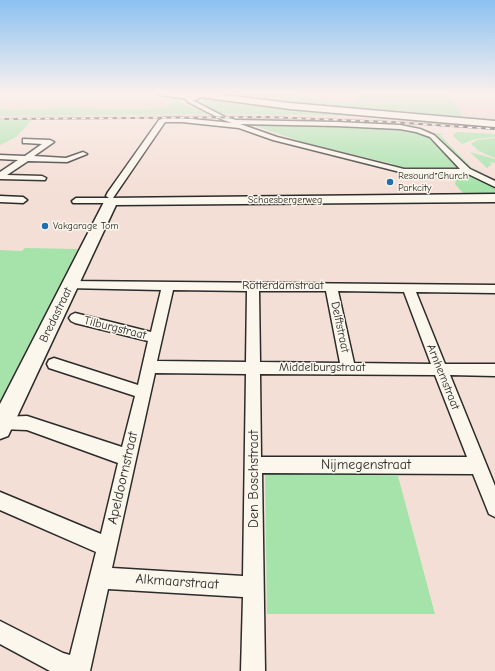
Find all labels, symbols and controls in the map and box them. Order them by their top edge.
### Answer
place label: Resound Church Parkcity [398,170,468,194]
marker: Resound Church Parkcity [385,177,395,187]
street label: Schaesbergerweg [248,194,322,206]
place label: Vakgarage Tom [53,220,118,232]
marker: Vakgarage Tom [40,221,50,231]
street label: Rotterdamstraat [242,279,324,293]
street label: Bredastraat [37,285,75,345]
street label: Delftstraat [328,300,352,354]
street label: Tilburgstraat [82,313,148,343]
street label: Arnhemstraat [423,342,463,412]
street label: Middelburgstraat [279,361,365,375]
street label: Apeldoornstraat [104,430,142,526]
street label: Den Boschstraat [246,430,262,528]
street label: Nijmegenstraat [321,457,411,473]
street label: Alkmaarstraat [135,571,219,593]

